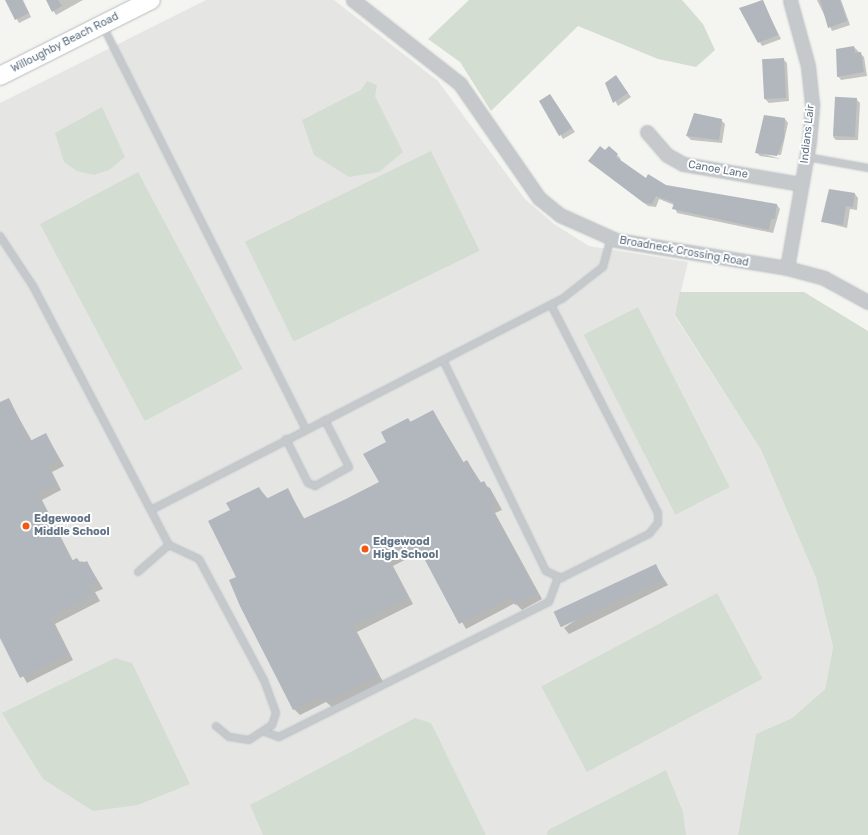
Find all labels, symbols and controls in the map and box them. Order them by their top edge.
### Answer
street label: Willoughby Beach Road [9,10,121,76]
street label: Indians Lair [798,104,818,164]
street label: Canoe Lane [687,158,749,182]
street label: Broadneck Crossing Road [618,234,750,270]
place label: Edgewood Middle School [34,513,110,539]
marker: Edgewood Middle School [21,521,31,531]
place label: Edgewood High School [373,536,438,562]
marker: Edgewood High School [360,544,370,554]

